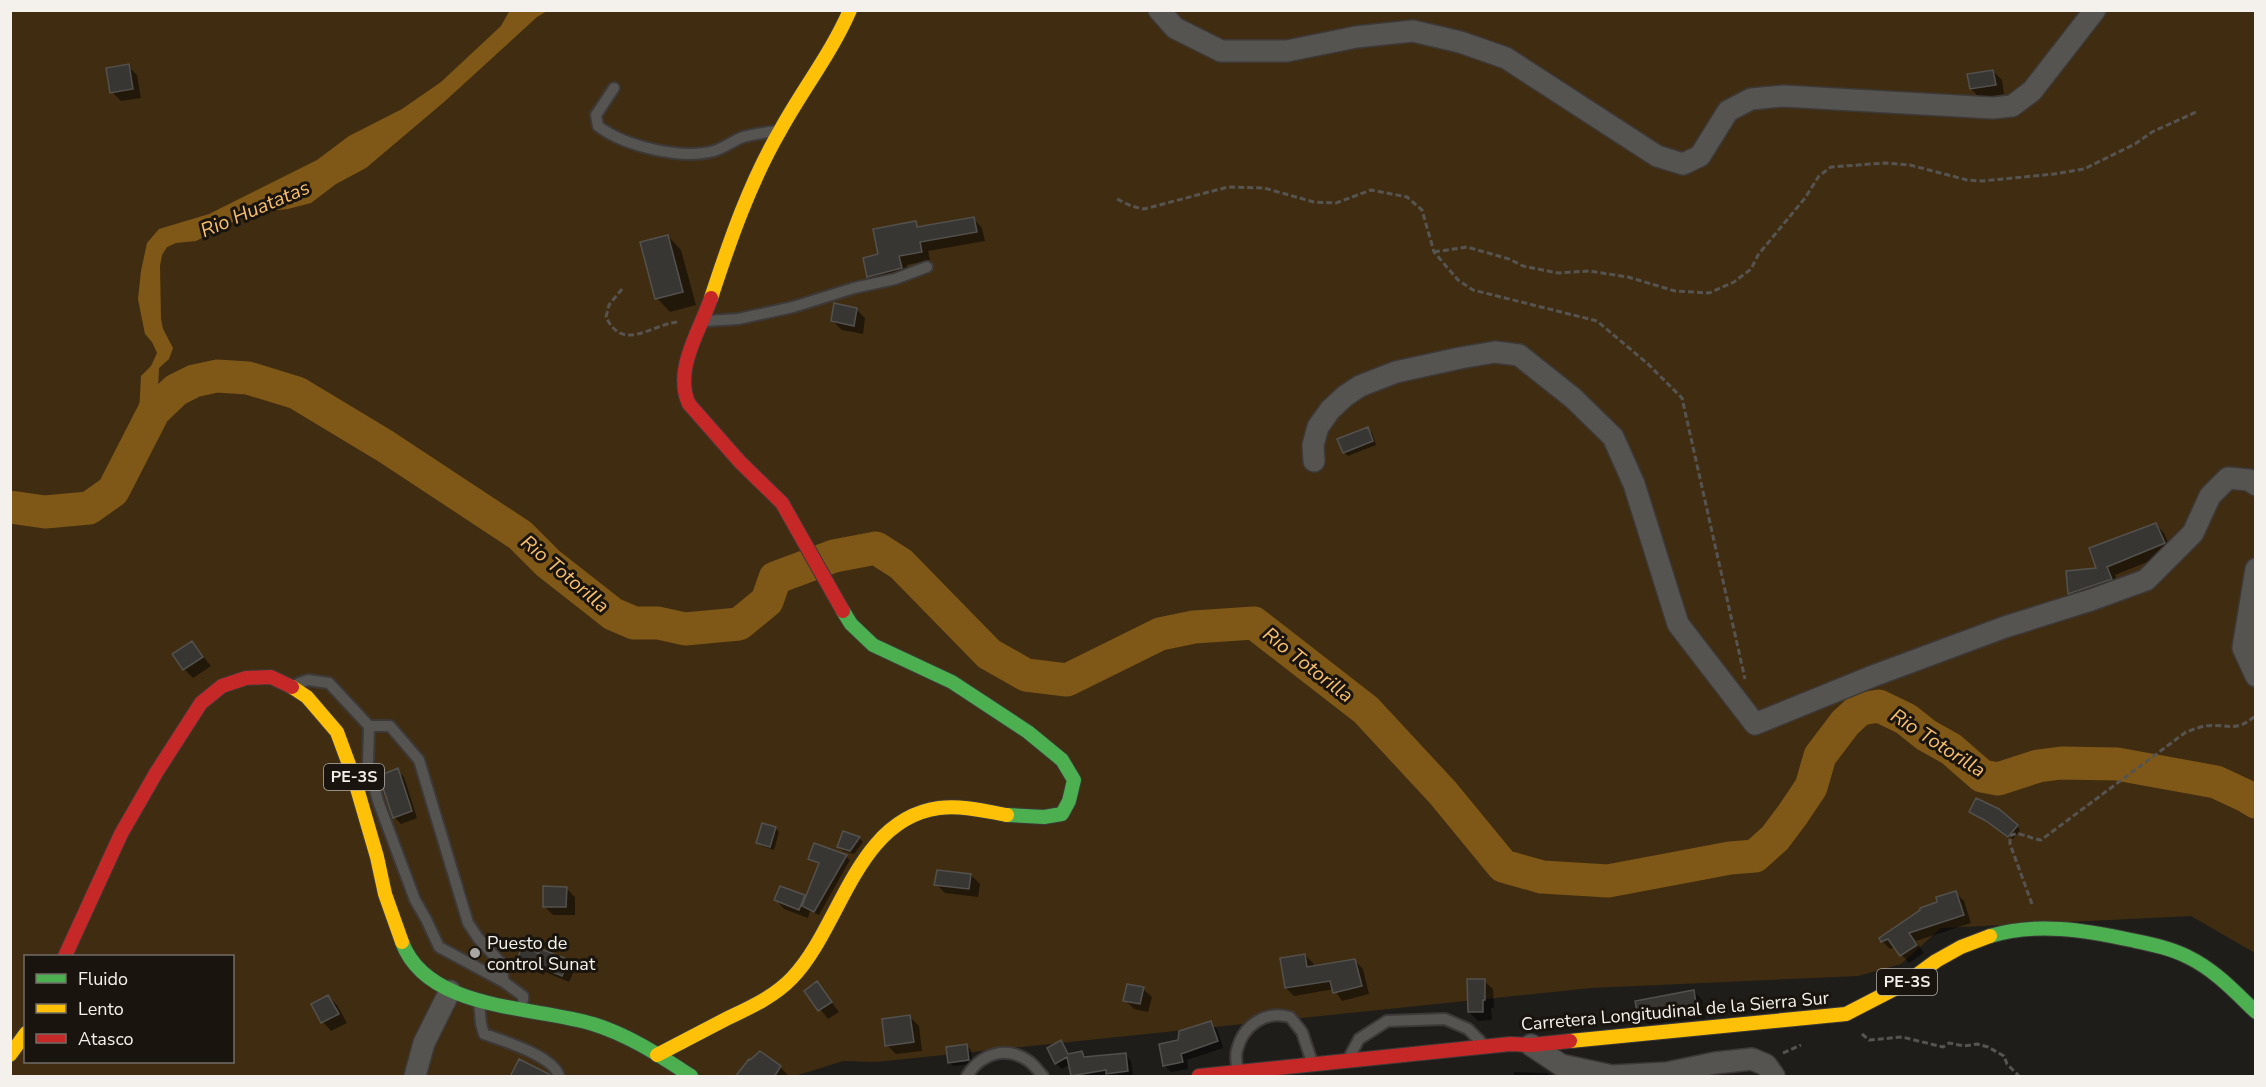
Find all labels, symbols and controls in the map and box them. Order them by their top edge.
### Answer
water label: Rio Huatatas [196,174,314,244]
water label: Rio Totorilla [515,529,615,619]
water label: Rio Totorilla [1257,621,1359,709]
water label: Rio Totorilla [1885,702,1991,784]
road number: PE-3S [324,764,384,790]
place label: Puesto de control Sunat [487,931,596,976]
marker: Puesto de control Sunat [468,946,482,960]
legend [24,955,234,1063]
text: Fluido [78,967,128,991]
road number: PE-3S [1877,969,1937,995]
street label: Carretera Longitudinal de la Sierra Sur [1520,986,1831,1036]
text: Lento [78,997,124,1021]
text: Atasco [78,1027,134,1051]

